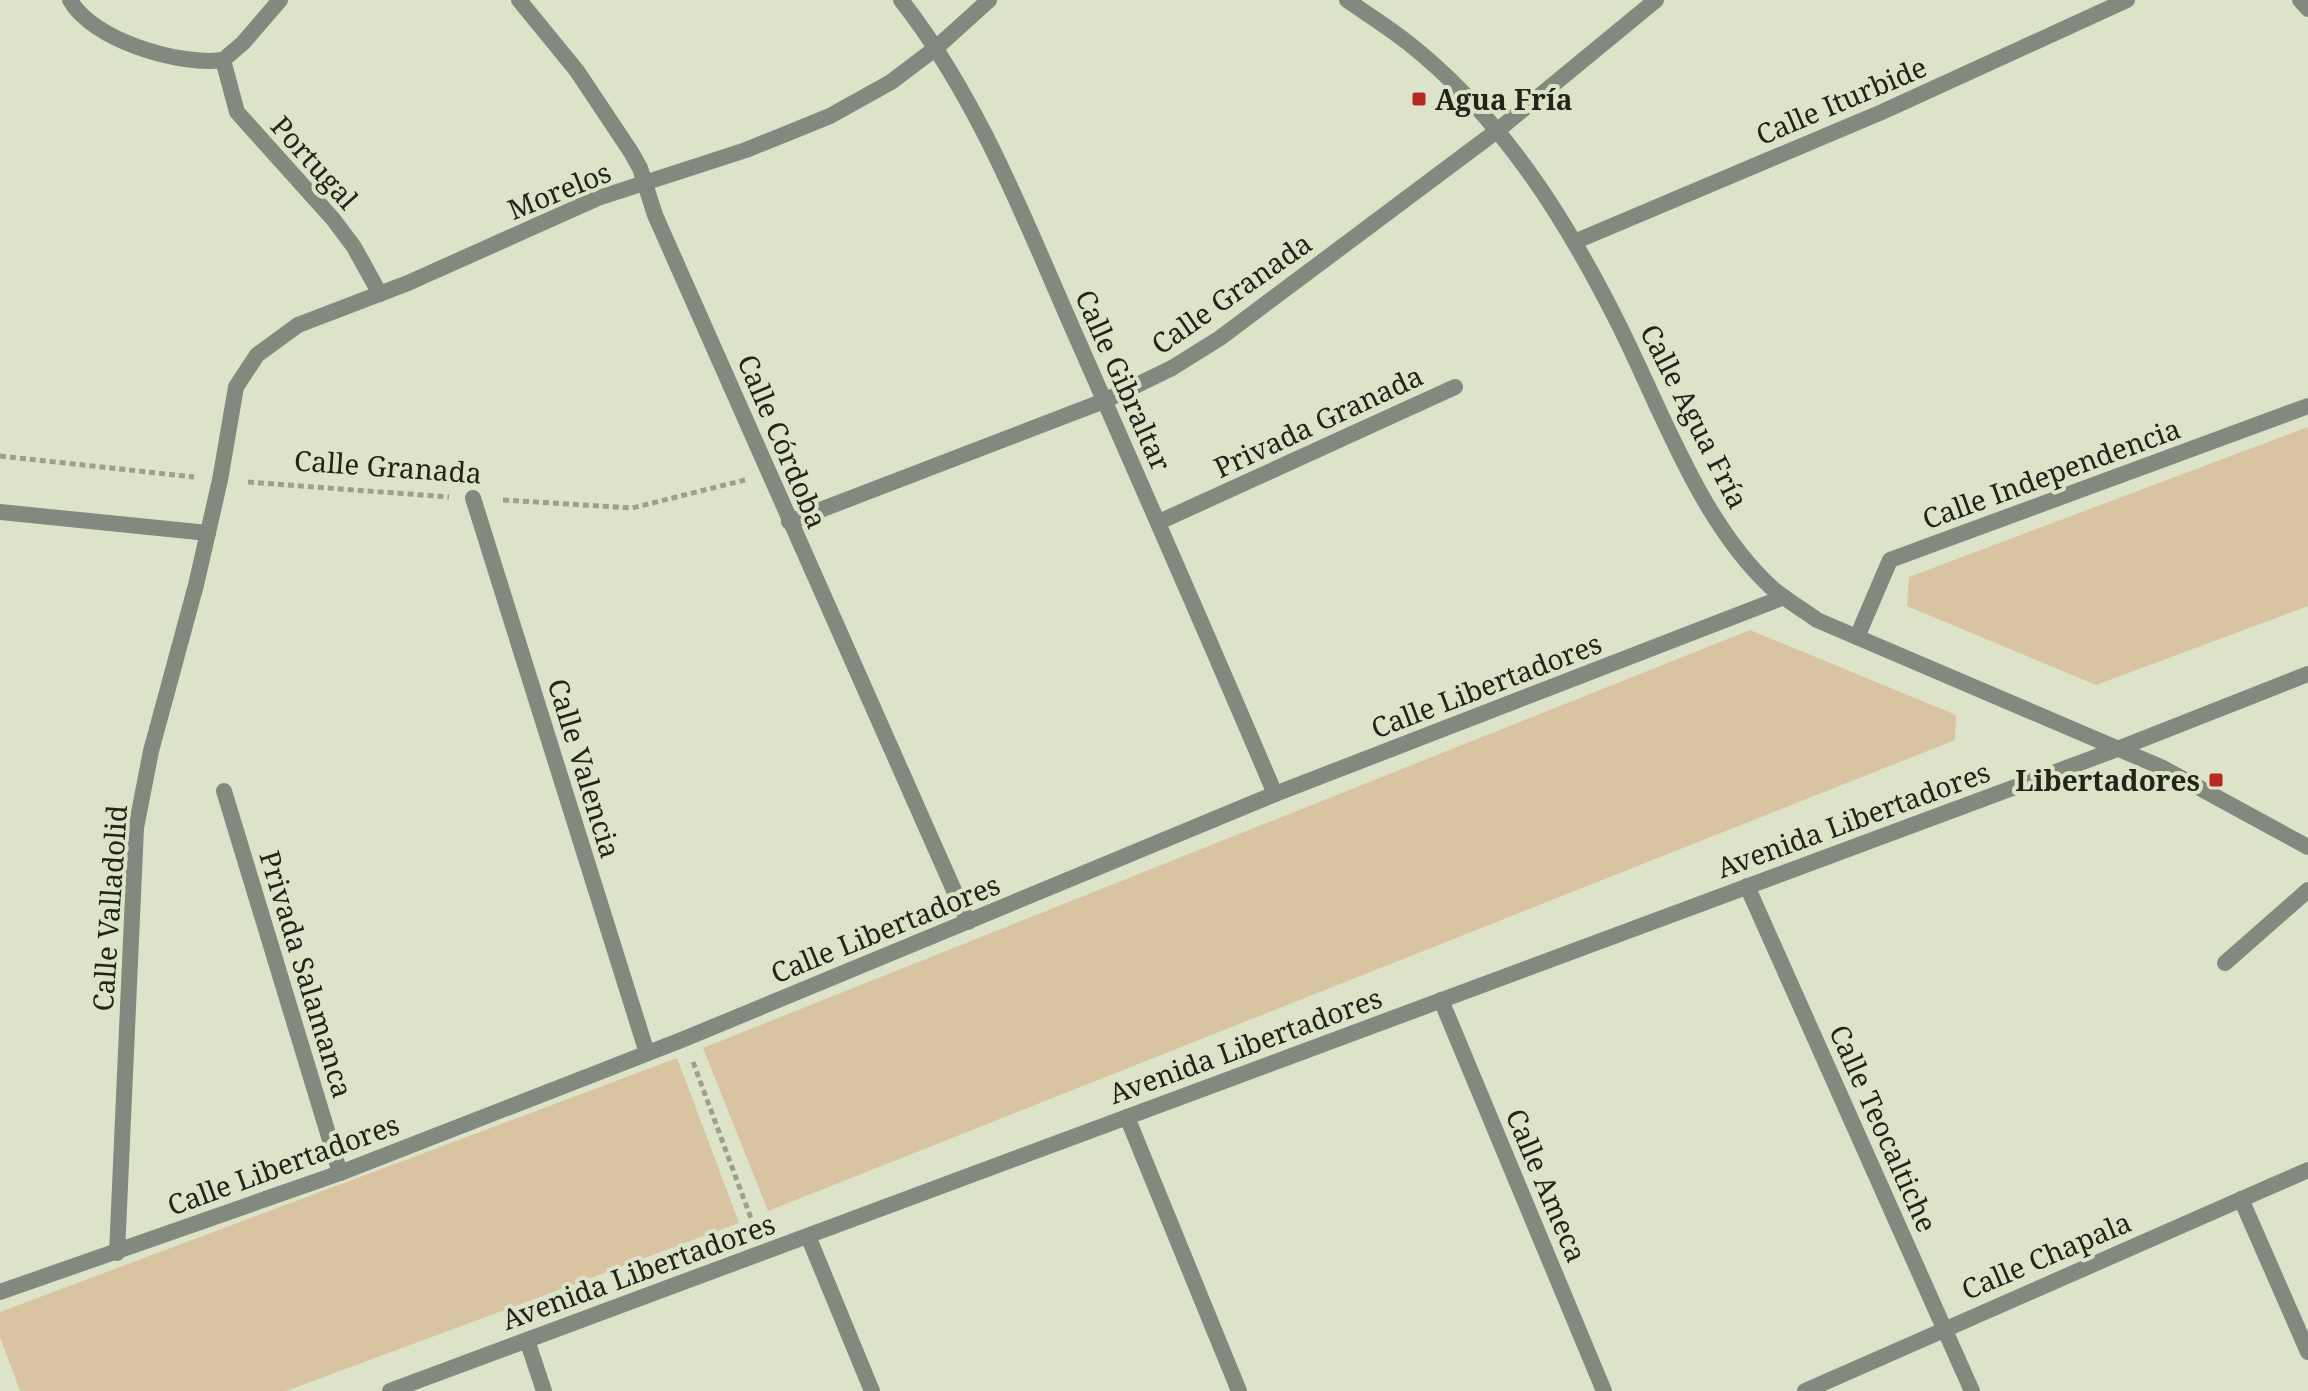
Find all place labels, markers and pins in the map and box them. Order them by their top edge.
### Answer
place label: Agua Fría [1435,80,1573,118]
marker: Agua Fría [1410,90,1428,108]
place label: Libertadores [2015,761,2200,799]
marker: Libertadores [2207,771,2225,789]

